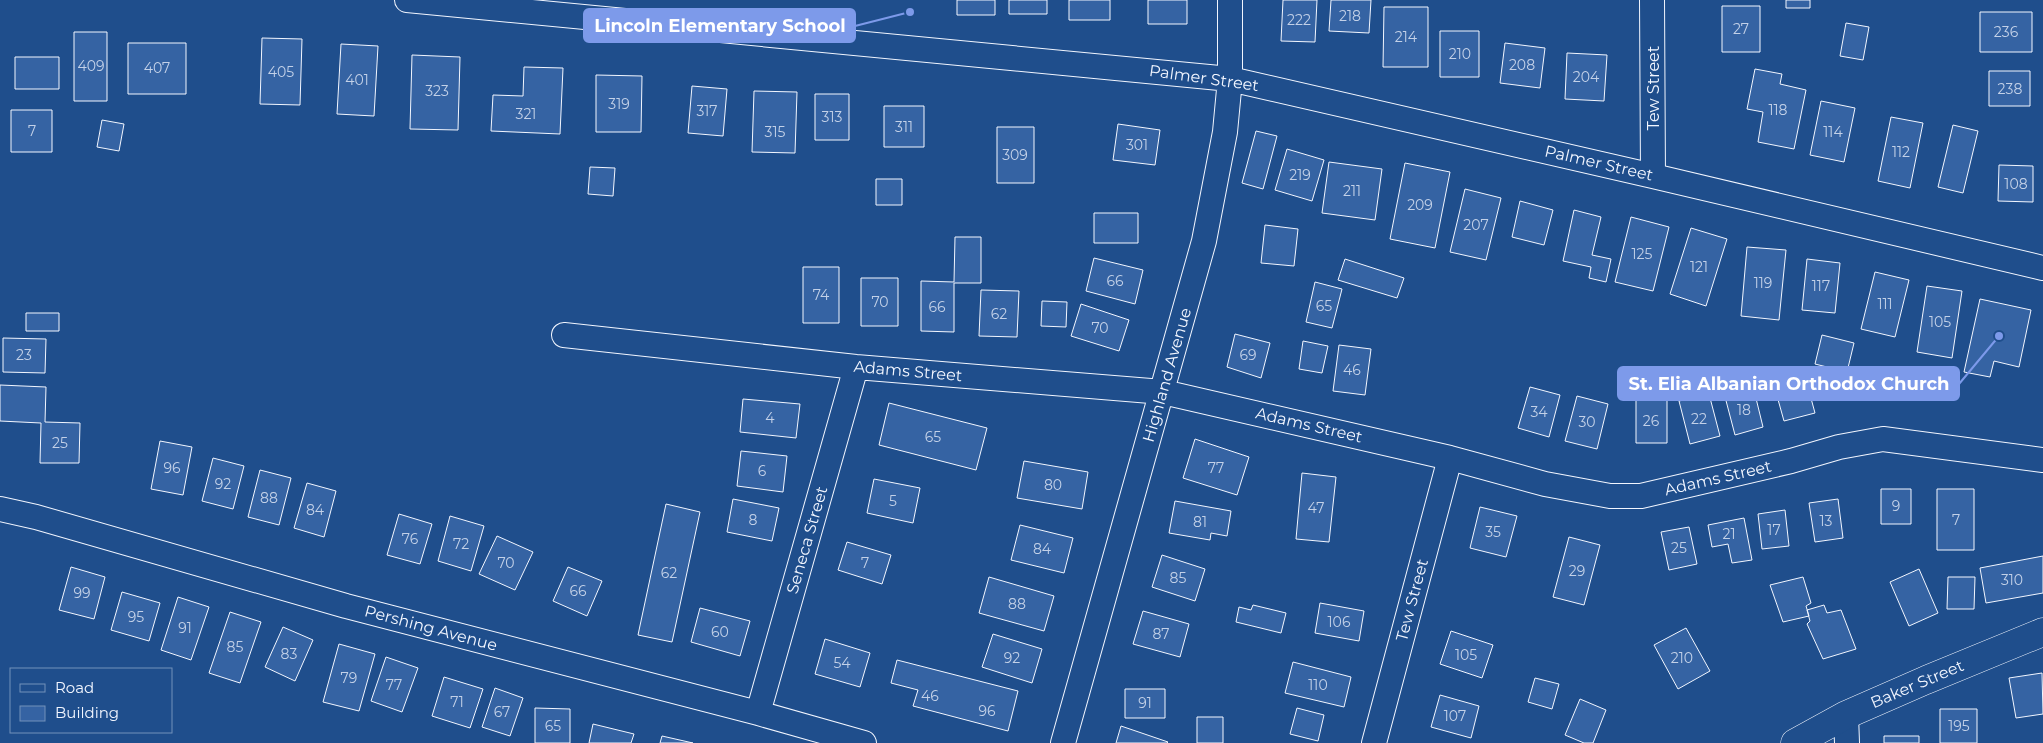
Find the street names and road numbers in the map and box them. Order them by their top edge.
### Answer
street label: Tew Street [1644,45,1663,130]
street label: Palmer Street [1148,61,1261,95]
street label: Palmer Street [1543,141,1656,185]
street label: Highland Avenue [1139,306,1195,444]
street label: Adams Street [853,357,964,385]
street label: Adams Street [1254,403,1365,447]
street label: Adams Street [1663,456,1774,500]
street label: Seneca Street [783,484,832,596]
street label: Tew Street [1392,556,1432,643]
street label: Pershing Avenue [363,601,499,655]
street label: Baker Street [1868,656,1967,712]

